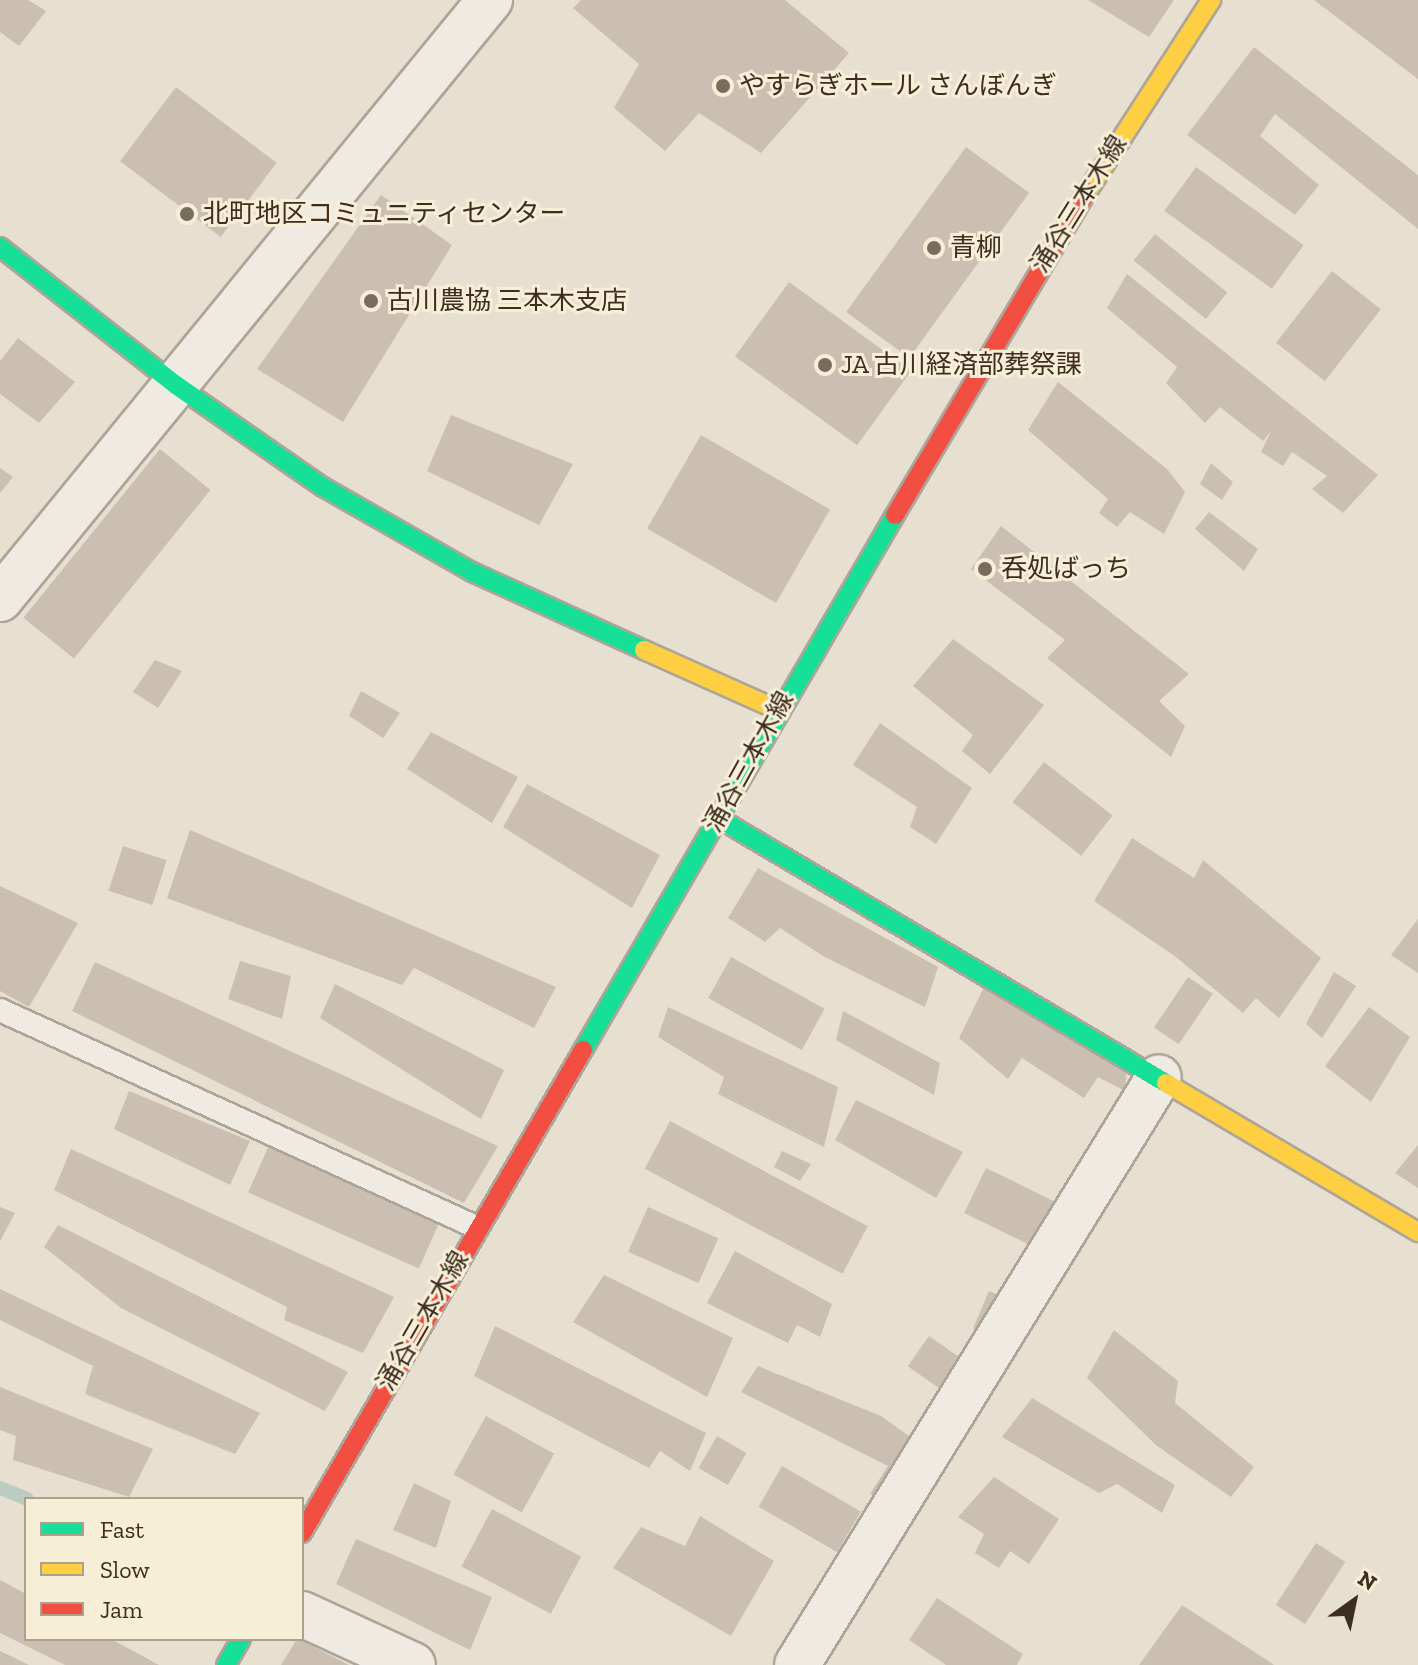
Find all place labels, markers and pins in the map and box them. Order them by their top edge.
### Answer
place label: やすらぎホール さんぼんぎ [739,70,1057,102]
marker: やすらぎホール さんぼんぎ [714,77,732,95]
place label: 北町地区コミュニティセンター [203,198,567,230]
marker: 北町地区コミュニティセンター [178,205,196,223]
place label: 青柳 [950,232,1002,264]
marker: 青柳 [925,239,943,257]
place label: 古川農協 三本木支店 [387,285,627,317]
marker: 古川農協 三本木支店 [362,292,380,310]
place label: JA 古川経済部葬祭課 [841,349,1083,381]
marker: JA 古川経済部葬祭課 [816,356,834,374]
place label: 呑処ばっち [1001,553,1131,585]
marker: 呑処ばっち [976,560,994,578]

